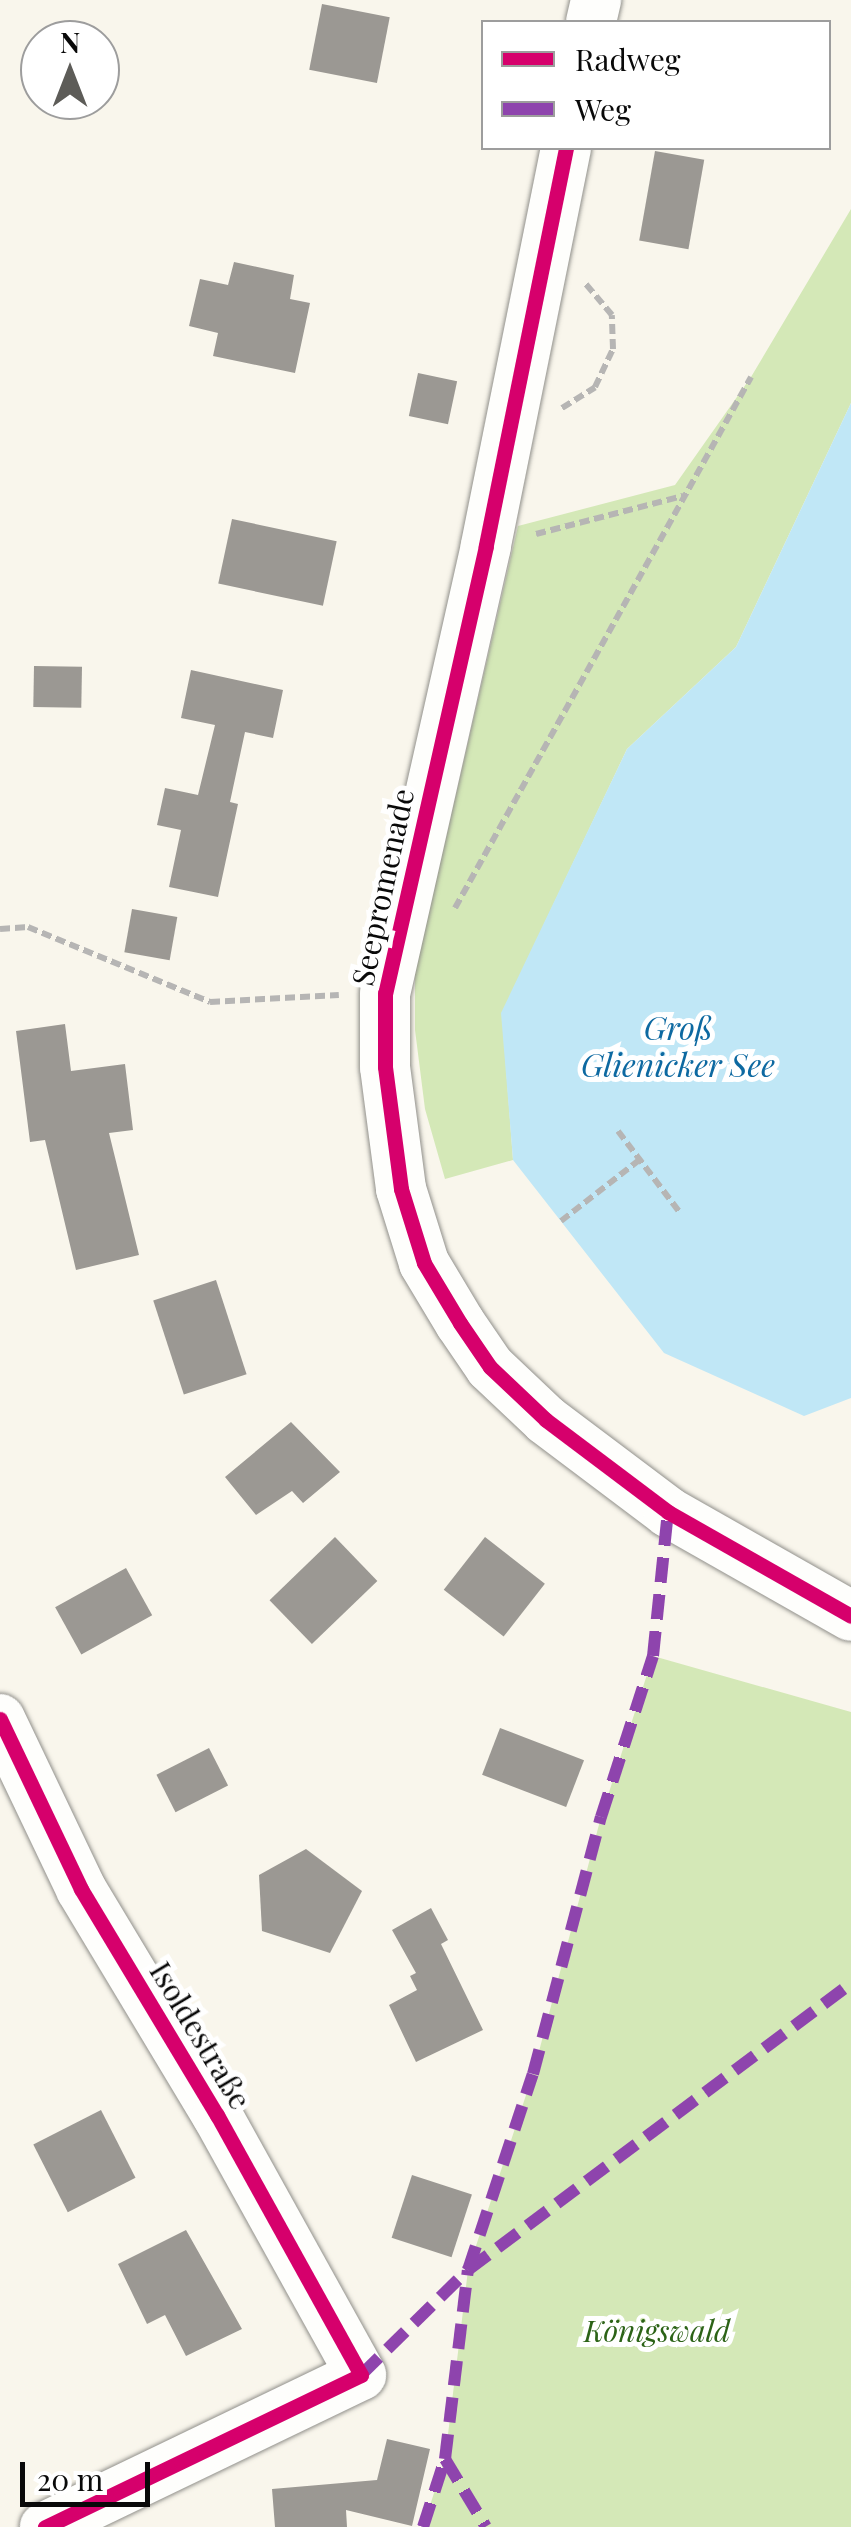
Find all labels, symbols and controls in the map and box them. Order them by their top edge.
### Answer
north arrow [20,20,120,120]
legend [481,20,831,150]
text: N [60,23,80,60]
text: Radweg [575,39,681,79]
text: Weg [575,89,631,129]
street label: Seepromenade [344,785,420,989]
water label: Groß Glienicker See [581,1009,775,1084]
street label: Isoldestraße [143,1955,259,2115]
park label: Königswald [584,2312,730,2348]
scale bar [25,2442,155,2504]
text: 20 m [37,2459,103,2499]

